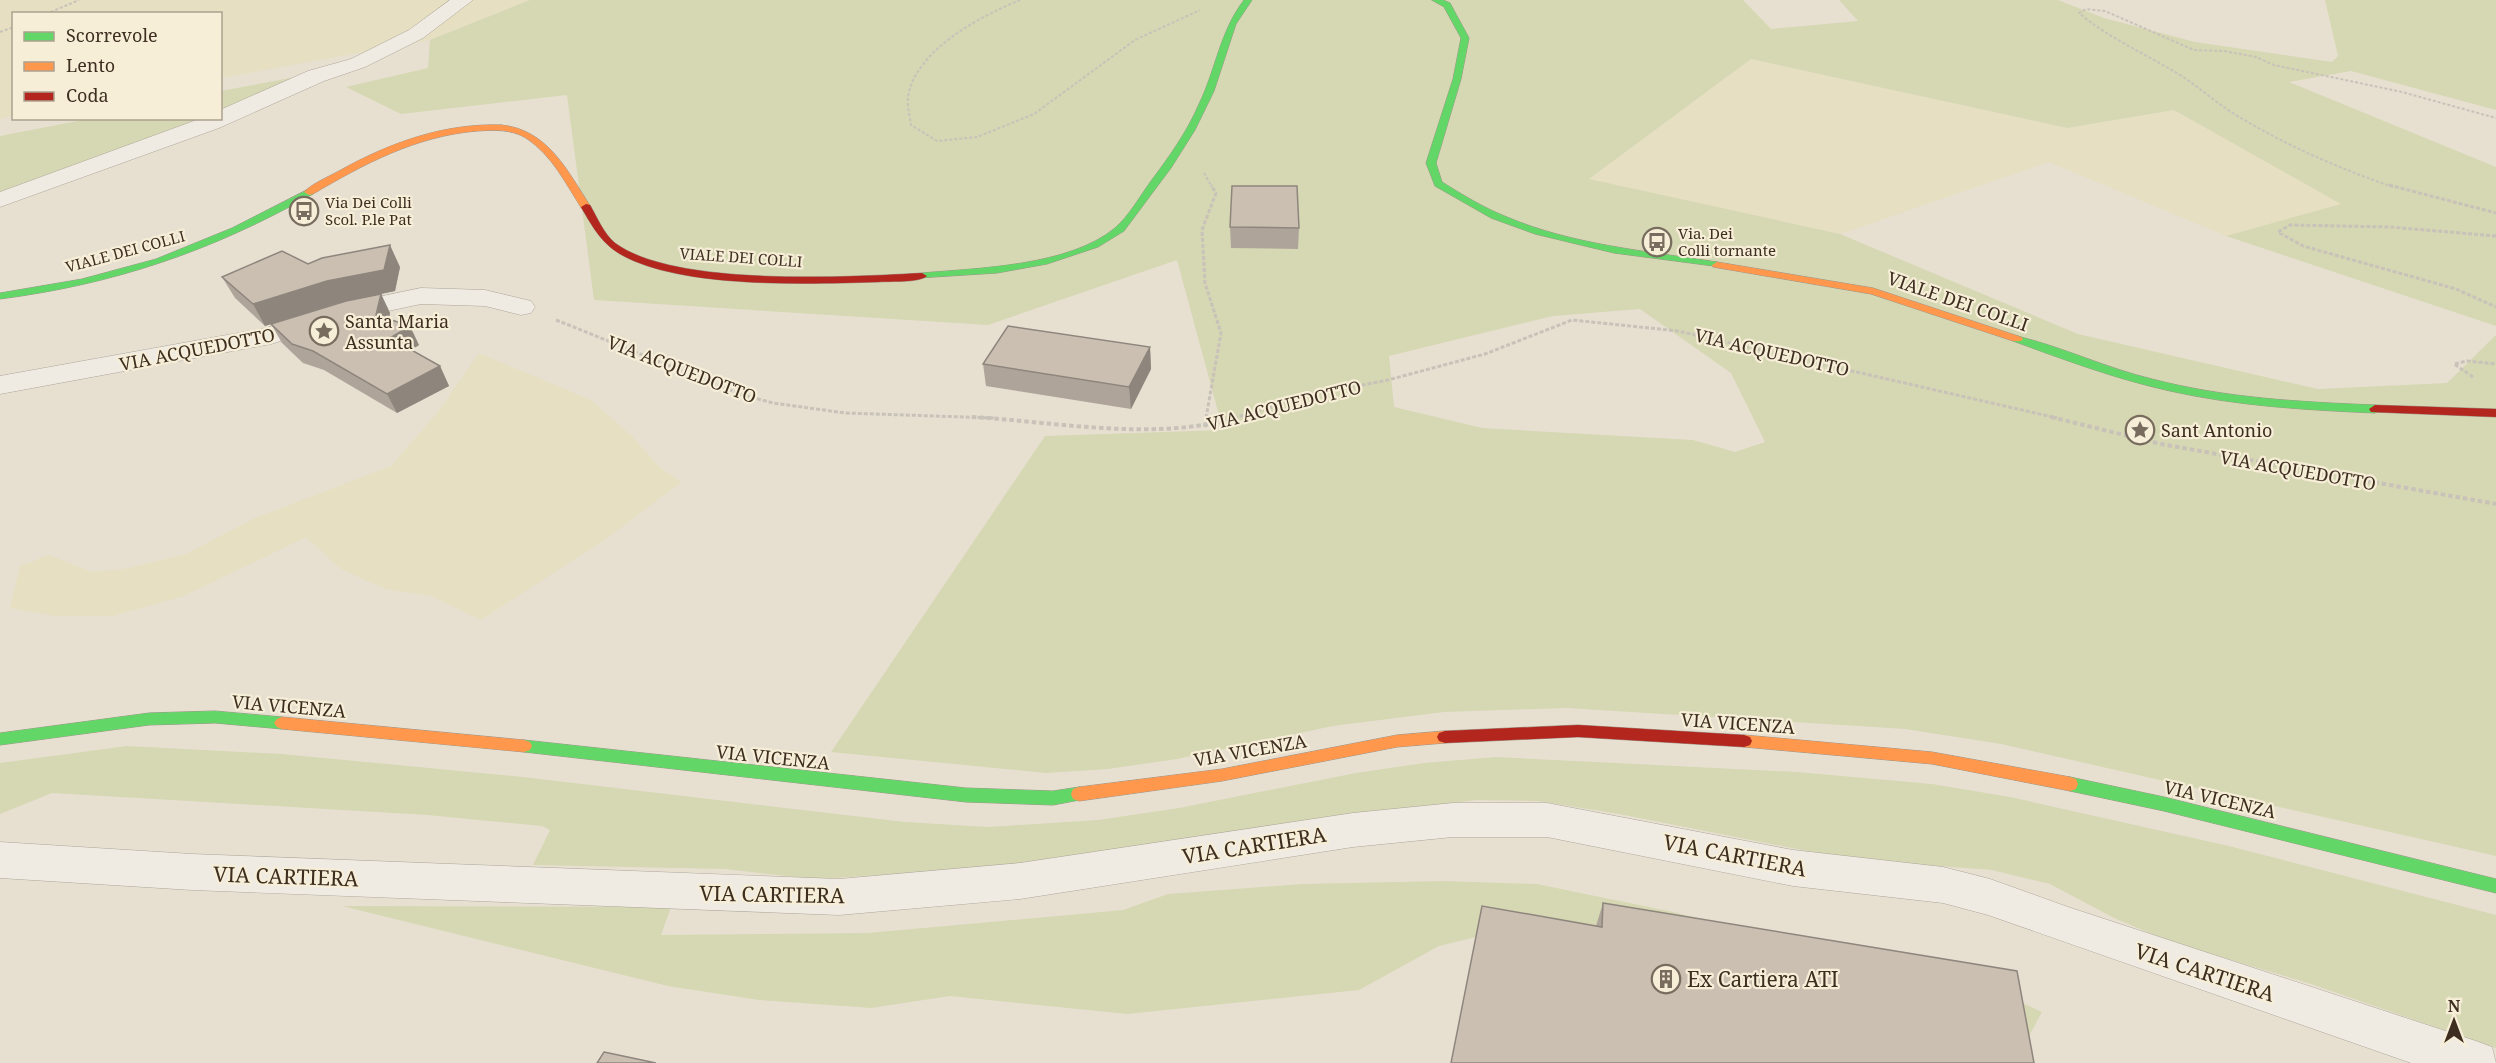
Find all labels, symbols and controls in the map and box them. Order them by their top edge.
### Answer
legend [12,12,222,120]
text: Scorrevole [66,23,158,47]
text: Lento [66,53,115,77]
text: Coda [66,83,109,107]
place label: Via Dei Colli Scol. P.le Pat [325,192,412,229]
bus stop icon: Via Dei Colli Scol. P.le Pat [288,195,320,227]
place label: Via. Dei Colli tornante [1678,223,1776,260]
street label: VIALE DEI COLLI [63,225,187,277]
bus stop icon: Via. Dei Colli tornante [1641,226,1673,258]
street label: VIALE DEI COLLI [679,243,803,271]
street label: VIALE DEI COLLI [1884,266,2032,336]
place label: Santa Maria Assunta [345,309,449,354]
place icon: Santa Maria Assunta [308,315,340,347]
street label: VIA ACQUEDOTTO [117,322,277,376]
street label: VIA ACQUEDOTTO [1692,323,1852,381]
street label: VIA ACQUEDOTTO [604,329,760,409]
street label: VIA ACQUEDOTTO [1204,374,1364,436]
place icon: Sant Antonio [2124,414,2156,446]
place label: Sant Antonio [2161,418,2272,442]
street label: VIA ACQUEDOTTO [2218,444,2378,496]
street label: VIA VICENZA [231,689,347,723]
street label: VIA VICENZA [1680,707,1796,739]
street label: VIA VICENZA [1192,728,1309,772]
street label: VIA VICENZA [715,739,831,775]
street label: VIA VICENZA [2162,774,2279,824]
street label: VIA CARTIERA [1180,820,1328,870]
street label: VIA CARTIERA [1661,827,1809,883]
street label: VIA CARTIERA [213,859,359,893]
street label: VIA CARTIERA [699,879,845,909]
street label: VIA CARTIERA [2132,936,2279,1008]
building icon: Ex Cartiera ATI [1650,963,1682,995]
place label: Ex Cartiera ATI [1687,965,1839,993]
north arrow [2424,991,2484,1051]
text: N [2448,995,2461,1017]

